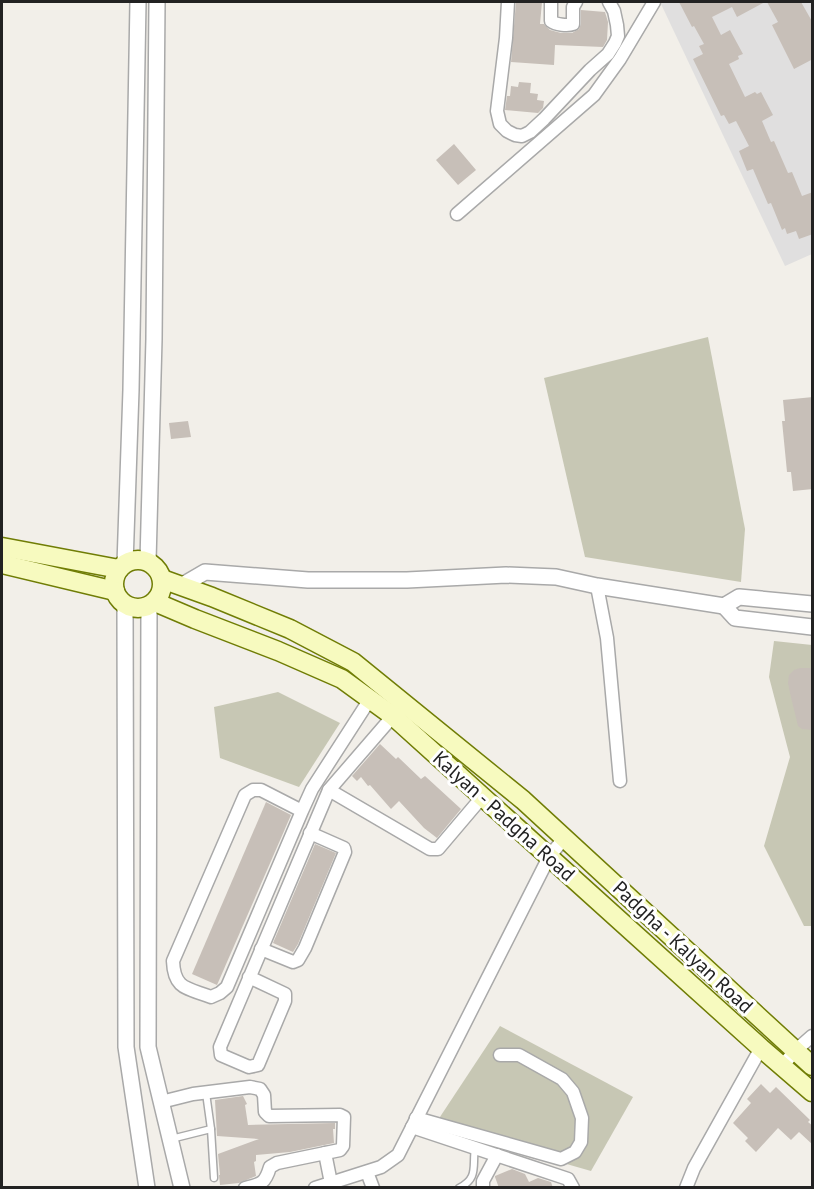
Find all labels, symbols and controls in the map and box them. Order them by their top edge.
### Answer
street label: Kalyan - Padgha Road [427,745,581,887]
street label: Padgha - Kalyan Road [607,875,759,1019]

